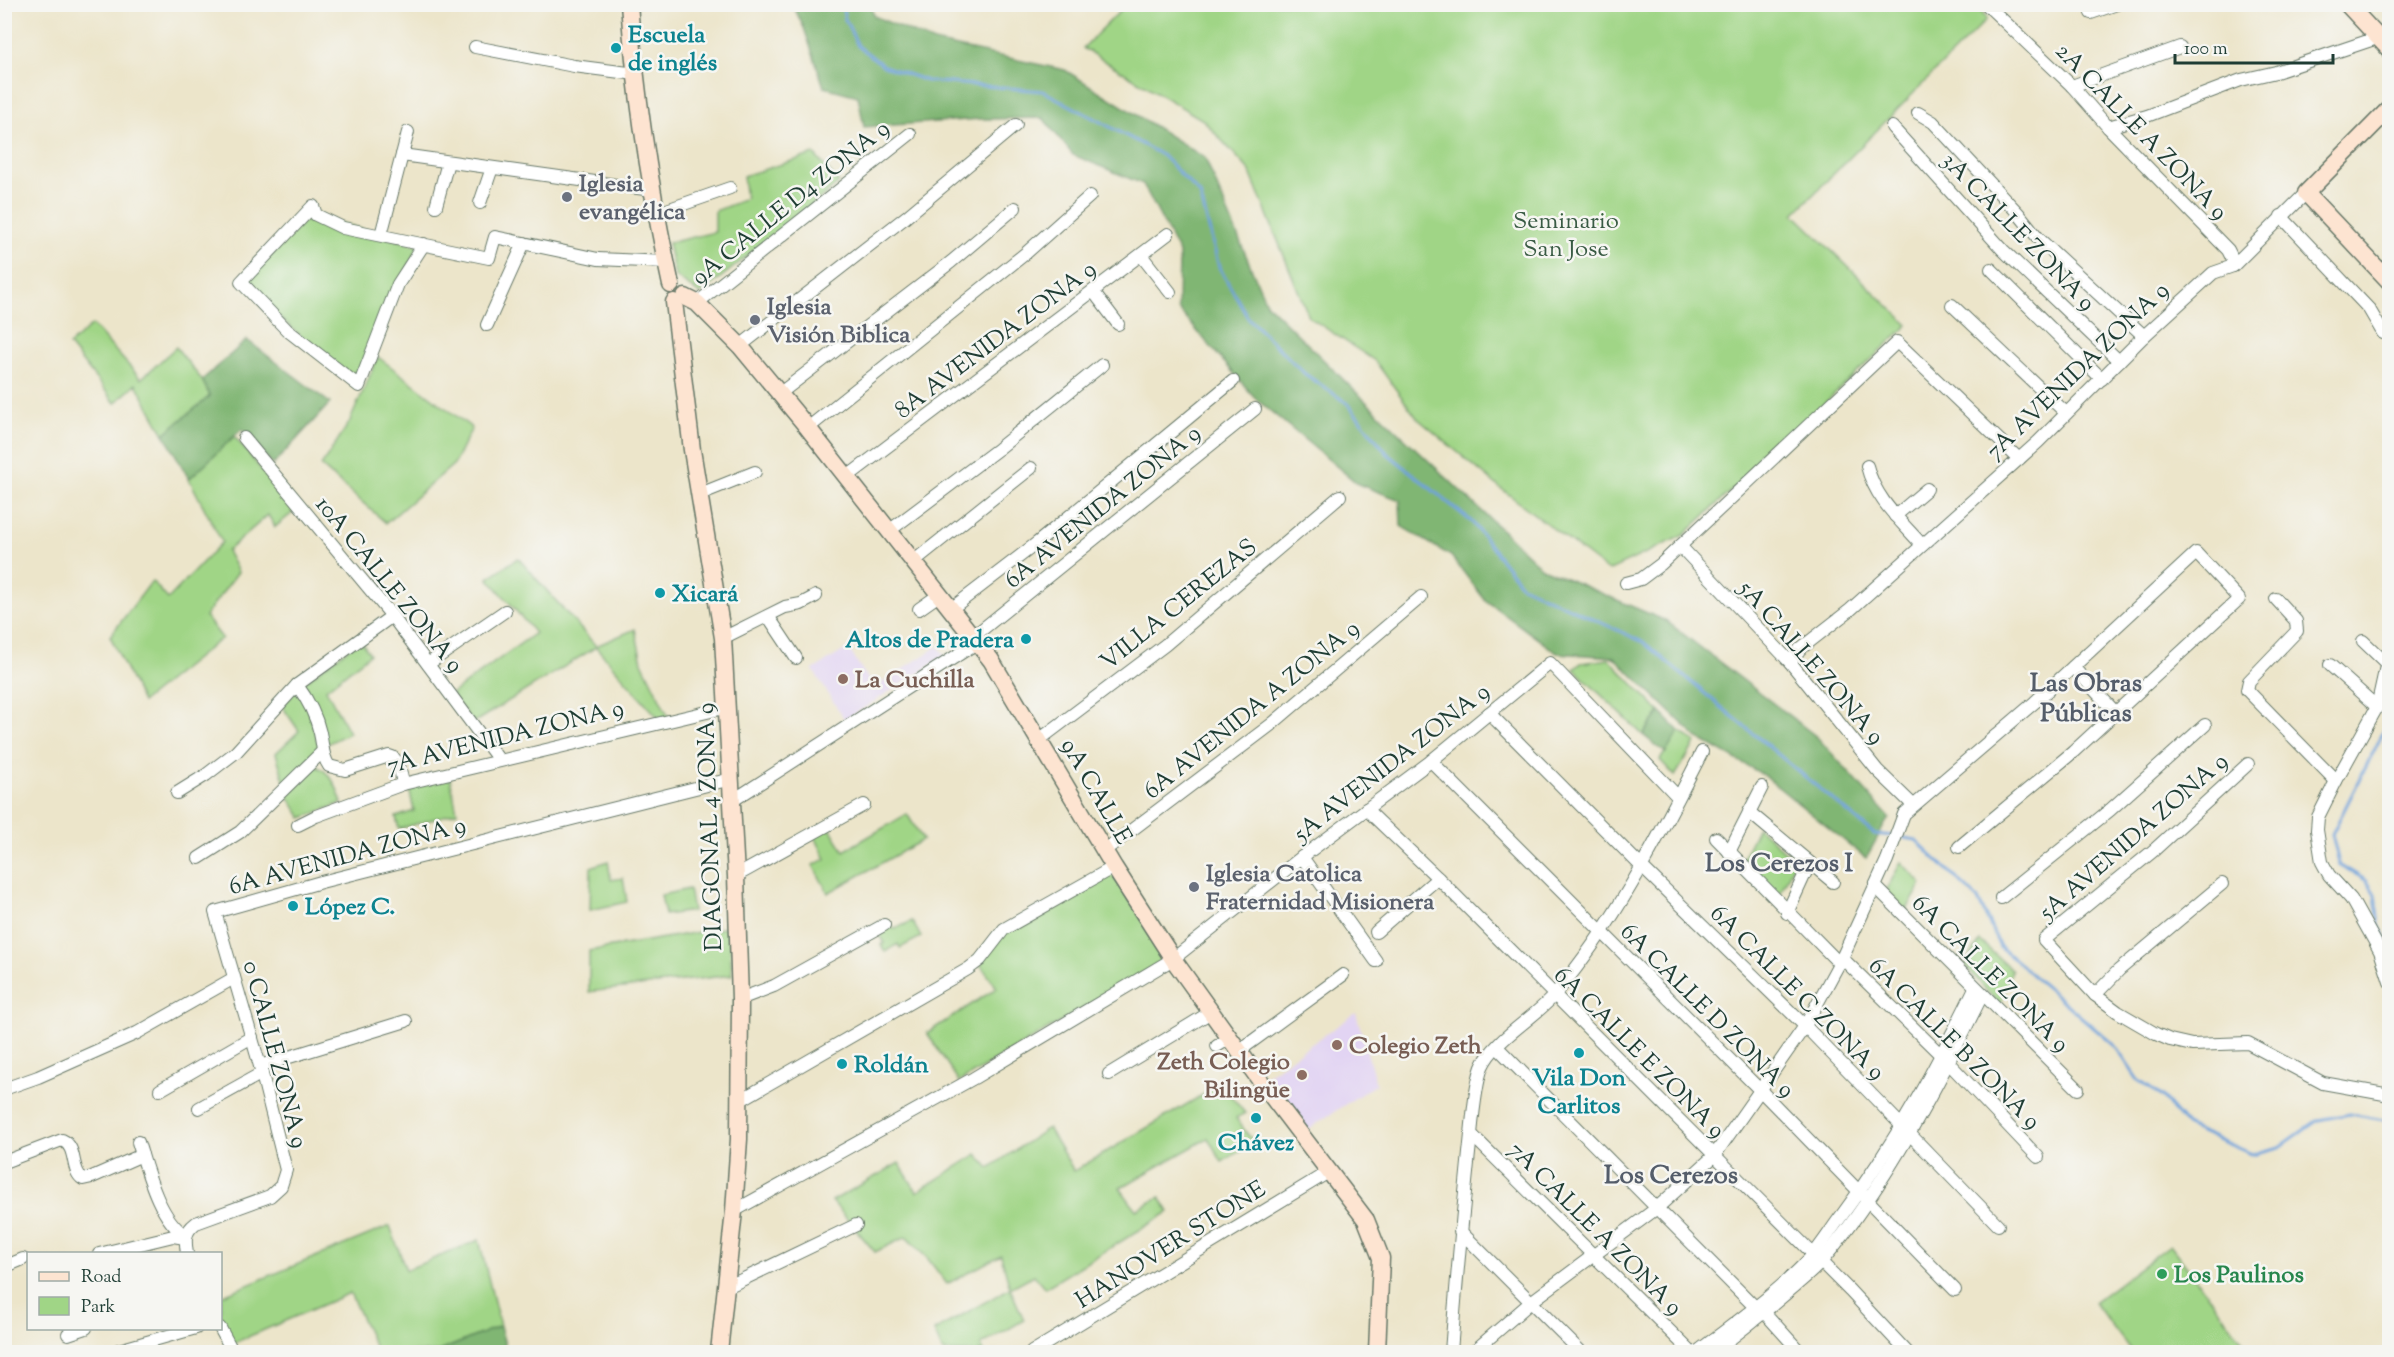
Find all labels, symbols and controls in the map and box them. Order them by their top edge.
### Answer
place label: Escuela de inglés [628,19,717,81]
scale bar [2175,27,2332,65]
street label: 2A CALLE A ZONA 9 [2047,36,2235,229]
text: 100 m [2184,37,2228,63]
marker: Escuela de inglés [609,41,623,55]
street label: 9A CALLE D4 ZONA 9 [685,113,898,294]
street label: 3A CALLE ZONA 9 [1933,145,2103,319]
place label: Iglesia evangélica [579,168,686,230]
marker: Iglesia evangélica [560,190,574,204]
park label: Seminario San Jose [1513,205,1619,267]
street label: 8A AVENIDA ZONA 9 [888,253,1104,428]
street label: 7A AVENIDA ZONA 9 [1979,275,2178,468]
place label: Iglesia Visión Biblica [767,291,911,353]
marker: Iglesia Visión Biblica [748,313,762,327]
street label: 6A AVENIDA ZONA 9 [998,418,1209,598]
street label: 10A CALLE ZONA 9 [306,489,471,681]
street label: VILLA CEREZAS [1093,532,1265,680]
street label: 5A CALLE ZONA 9 [1728,572,1892,753]
place label: Xicará [672,578,739,612]
marker: Xicará [653,586,667,600]
street label: 6A AVENIDA A ZONA 9 [1137,613,1367,808]
place label: Altos de Pradera [845,624,1015,658]
marker: Altos de Pradera [1019,632,1033,646]
place label: La Cuchilla [855,664,976,698]
district label: Las Obras Públicas [2030,666,2142,733]
marker: La Cuchilla [836,672,850,686]
street label: 5A AVENIDA ZONA 9 [1285,676,1498,852]
street label: 7A AVENIDA ZONA 9 [383,692,628,784]
street label: DIAGONAL 4 ZONA 9 [690,702,732,952]
street label: 9A CALLE [1051,733,1140,852]
street label: 5A AVENIDA ZONA 9 [2031,746,2236,931]
street label: 6A AVENIDA ZONA 9 [225,809,470,905]
district label: Los Cerezos I [1705,846,1854,883]
place label: Iglesia Catolica Fraternidad Misionera [1206,858,1435,920]
marker: Iglesia Catolica Fraternidad Misionera [1187,880,1201,894]
street label: 6A CALLE ZONA 9 [1903,888,2076,1061]
place label: López C. [305,891,395,925]
street label: 6A CALLE C ZONA 9 [1701,898,1892,1089]
marker: López C. [286,899,300,913]
street label: 6A CALLE D ZONA 9 [1611,916,1802,1107]
street label: 6A CALLE B ZONA 9 [1860,951,2047,1138]
street label: 0 CALLE ZONA 9 [233,957,315,1152]
street label: 6A CALLE E ZONA 9 [1545,960,1732,1147]
place label: Colegio Zeth [1349,1030,1483,1064]
marker: Colegio Zeth [1330,1038,1344,1052]
place label: Zeth Colegio Bilingüe [1157,1046,1290,1108]
marker: Vila Don Carlitos [1572,1046,1586,1060]
place label: Roldán [854,1049,930,1083]
marker: Roldán [835,1057,849,1071]
place label: Vila Don Carlitos [1532,1062,1627,1124]
marker: Zeth Colegio Bilingüe [1295,1068,1309,1082]
marker: Chávez [1249,1111,1263,1125]
place label: Chávez [1218,1127,1294,1161]
street label: 7A CALLE A ZONA 9 [1500,1134,1690,1324]
district label: Los Cerezos [1604,1158,1738,1195]
street label: HANOVER STONE [1069,1173,1273,1318]
legend [27,1252,222,1330]
place label: Los Paulinos [2174,1259,2304,1293]
text: Road [81,1265,121,1291]
marker: Los Paulinos [2155,1267,2169,1281]
text: Park [81,1295,116,1321]

